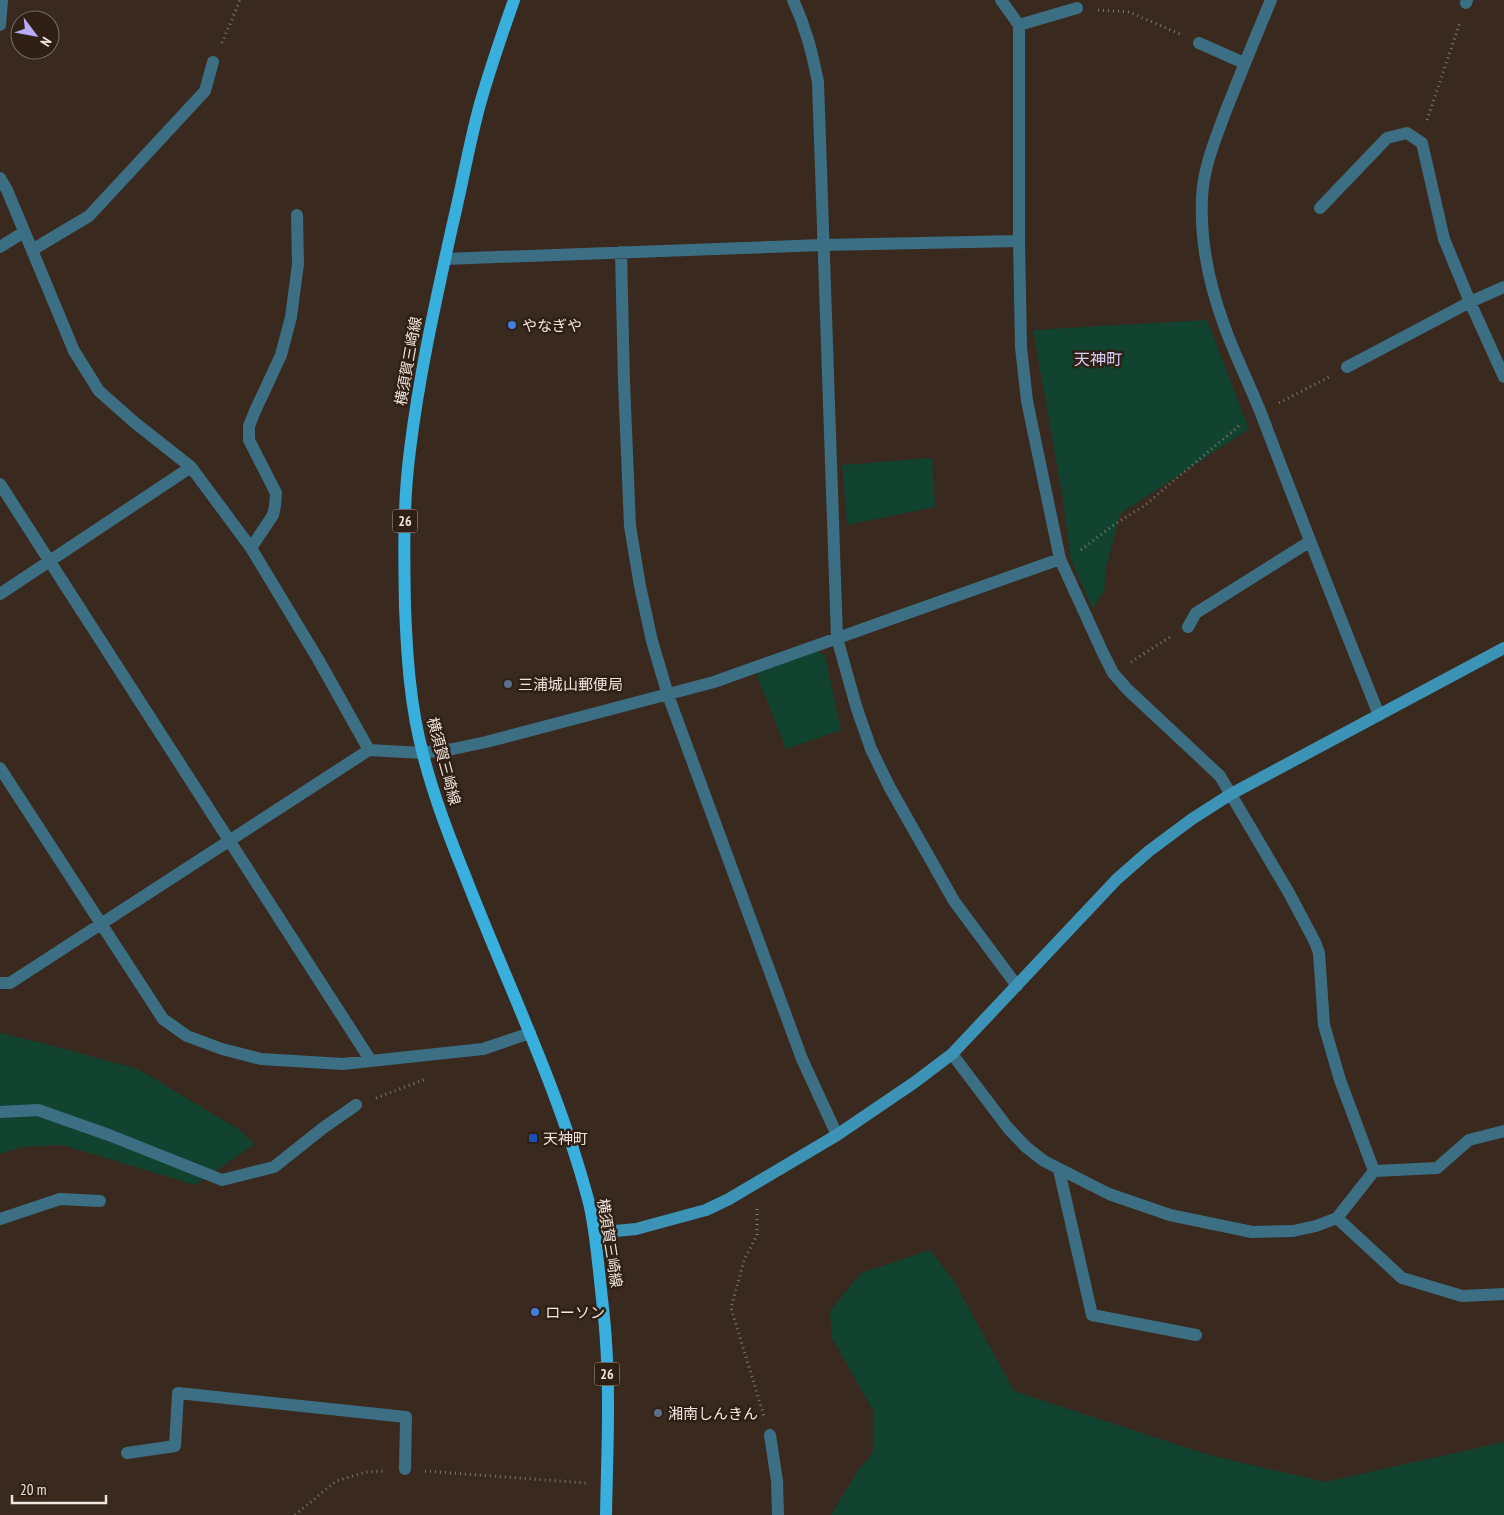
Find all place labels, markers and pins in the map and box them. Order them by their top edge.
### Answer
place label: やなぎや [522,316,582,335]
marker: やなぎや [506,319,518,331]
place label: 三浦城山郵便局 [518,675,623,694]
marker: 三浦城山郵便局 [502,678,514,690]
place label: 天神町 [543,1129,588,1148]
marker: 天神町 [527,1132,539,1144]
place label: ローソン [545,1303,605,1322]
marker: ローソン [529,1306,541,1318]
place label: 湘南しんきん [668,1404,758,1423]
marker: 湘南しんきん [652,1407,664,1419]

